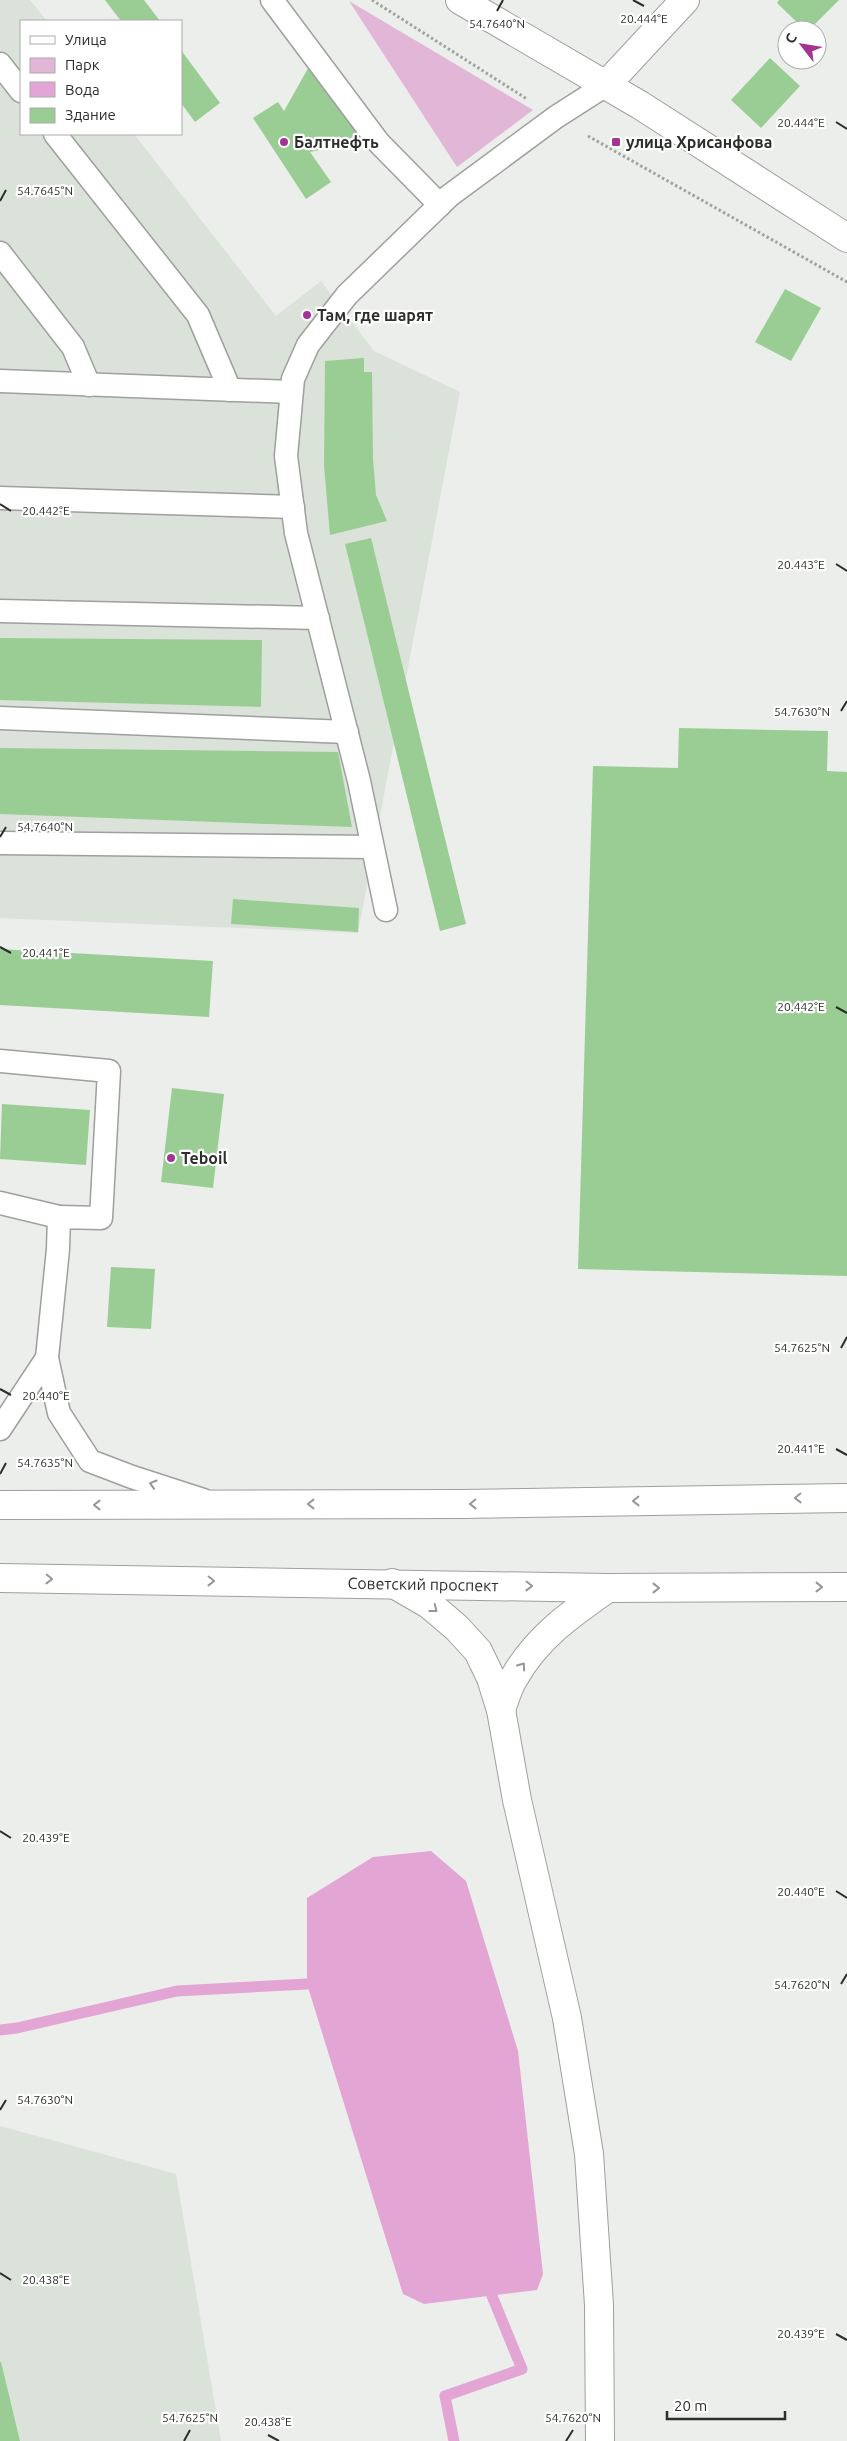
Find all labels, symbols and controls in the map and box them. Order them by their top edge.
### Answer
text: 20.444°E [620,12,668,25]
text: 54.7640°N [469,17,525,30]
legend [20,20,182,135]
north arrow [777,20,827,70]
text: С [782,30,800,46]
text: Улица [65,31,107,48]
text: Парк [65,56,100,73]
text: Вода [65,81,100,98]
text: Здание [65,106,116,123]
text: 20.444°E [777,116,825,129]
place label: Балтнефть [294,133,379,151]
place label: улица Хрисанфова [626,133,772,151]
marker: Балтнефть [278,136,290,148]
marker: улица Хрисанфова [610,136,622,148]
text: 54.7645°N [17,184,73,197]
place label: Там, где шарят [317,306,433,324]
marker: Там, где шарят [301,309,313,321]
text: 20.442°E [22,504,70,517]
text: 20.443°E [777,558,825,571]
text: 54.7630°N [774,705,830,718]
text: 54.7640°N [17,820,73,833]
text: 20.441°E [22,946,70,959]
text: 20.442°E [777,1000,825,1013]
place label: Teboil [181,1149,227,1167]
marker: Teboil [165,1152,177,1164]
text: 54.7625°N [774,1341,830,1354]
text: 20.440°E [22,1389,70,1402]
text: 20.441°E [777,1442,825,1455]
text: 54.7635°N [17,1456,73,1469]
one-way arrow [149,1479,158,1489]
one-way arrow [794,1493,802,1504]
one-way arrow [632,1496,640,1506]
one-way arrow [307,1499,314,1509]
one-way arrow [469,1499,477,1509]
one-way arrow [93,1500,101,1510]
one-way arrow [45,1574,53,1584]
street label: Советский проспект [347,1574,499,1594]
one-way arrow [208,1576,215,1586]
one-way arrow [525,1581,533,1591]
one-way arrow [816,1582,823,1592]
one-way arrow [653,1583,661,1593]
one-way arrow [428,1603,438,1612]
one-way arrow [516,1662,525,1672]
text: 20.439°E [22,1831,70,1844]
text: 20.440°E [777,1885,825,1898]
text: 54.7620°N [774,1978,830,1991]
text: 54.7630°N [17,2093,73,2106]
text: 20.438°E [22,2273,70,2286]
text: 20.439°E [777,2327,825,2340]
scale bar [667,2388,784,2420]
text: 20 m [674,2397,707,2414]
text: 54.7625°N [162,2411,218,2424]
text: 54.7620°N [545,2411,601,2424]
text: 20.438°E [244,2415,292,2428]

